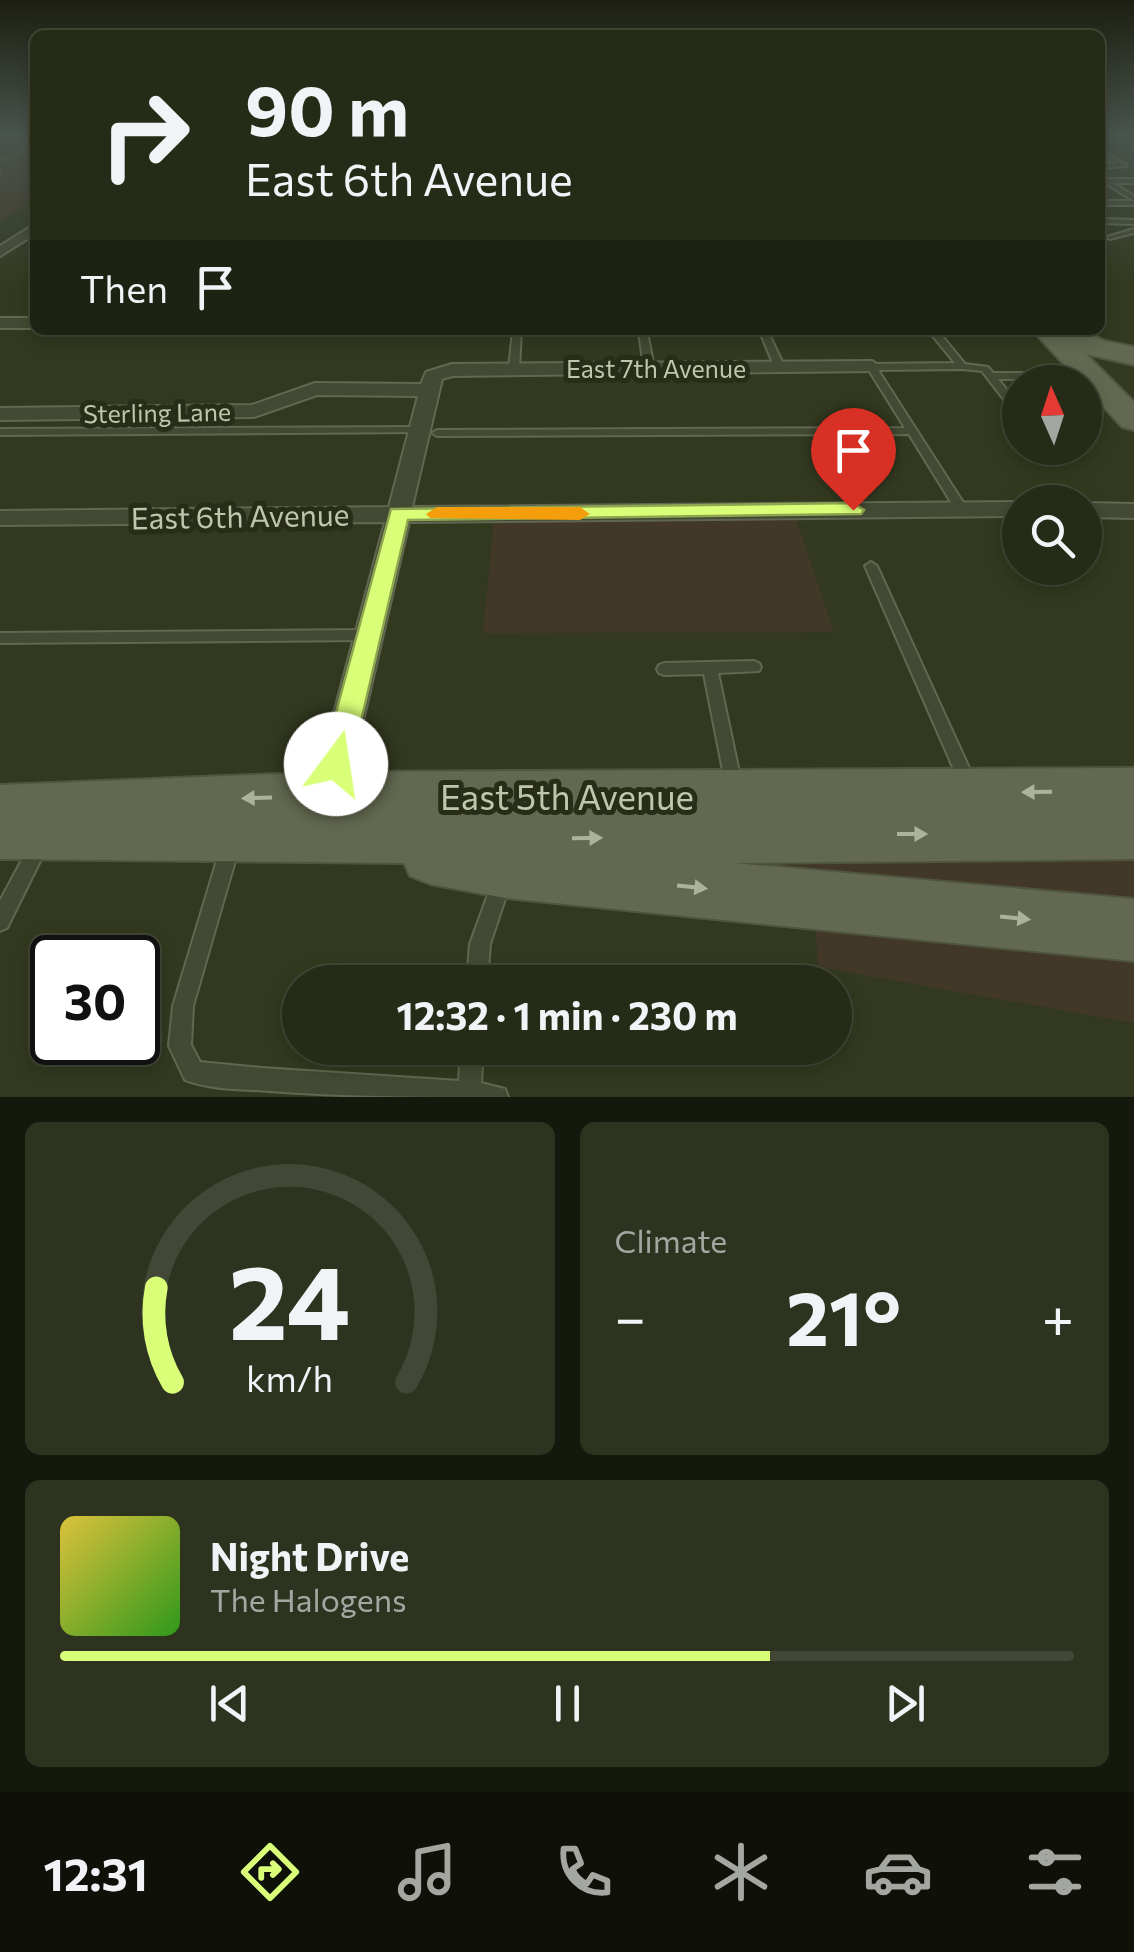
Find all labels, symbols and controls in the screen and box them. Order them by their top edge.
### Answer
text: 90 m [245,65,409,150]
icon: right [80,70,210,200]
text: East 6th Avenue [245,150,573,205]
icon: arrive [188,260,243,315]
text: Then [80,264,168,311]
street label: East 7th Avenue [566,353,746,383]
north arrow [1002,365,1102,465]
map controls [1002,365,1102,585]
street label: Sterling Lane [83,396,231,428]
pin [811,408,896,511]
icon: arrive [826,423,881,478]
button: search [1002,485,1102,585]
street label: East 6th Avenue [130,495,350,535]
position arrow [284,712,388,816]
street label: East 5th Avenue [440,774,694,817]
one-way arrow [1020,784,1052,800]
one-way arrow [240,790,272,806]
one-way arrow [897,826,929,842]
one-way arrow [572,830,604,846]
one-way arrow [676,880,708,896]
one-way arrow [1000,911,1032,927]
speed limit sign: 30 [30,935,160,1065]
text: 12:32 · 1 min · 230 m [396,991,738,1038]
text: Climate [615,1220,727,1260]
text: 24 [229,1234,351,1361]
text: 21° [786,1270,901,1361]
text: − [615,1282,646,1349]
text: + [1042,1282,1074,1349]
text: km/h [246,1356,333,1399]
text: Night Drive [210,1532,409,1579]
text: The Halogens [210,1579,407,1619]
icon: previous [202,1676,257,1731]
icon: pause [540,1676,595,1731]
icon: next [878,1676,933,1731]
icon: directions [235,1837,305,1907]
icon: music [392,1837,462,1907]
icon: phone [549,1837,619,1907]
icon: climate [706,1837,776,1907]
icon: car [863,1837,933,1907]
icon: filters [1020,1837,1090,1907]
text: 12:31 [44,1845,148,1900]

